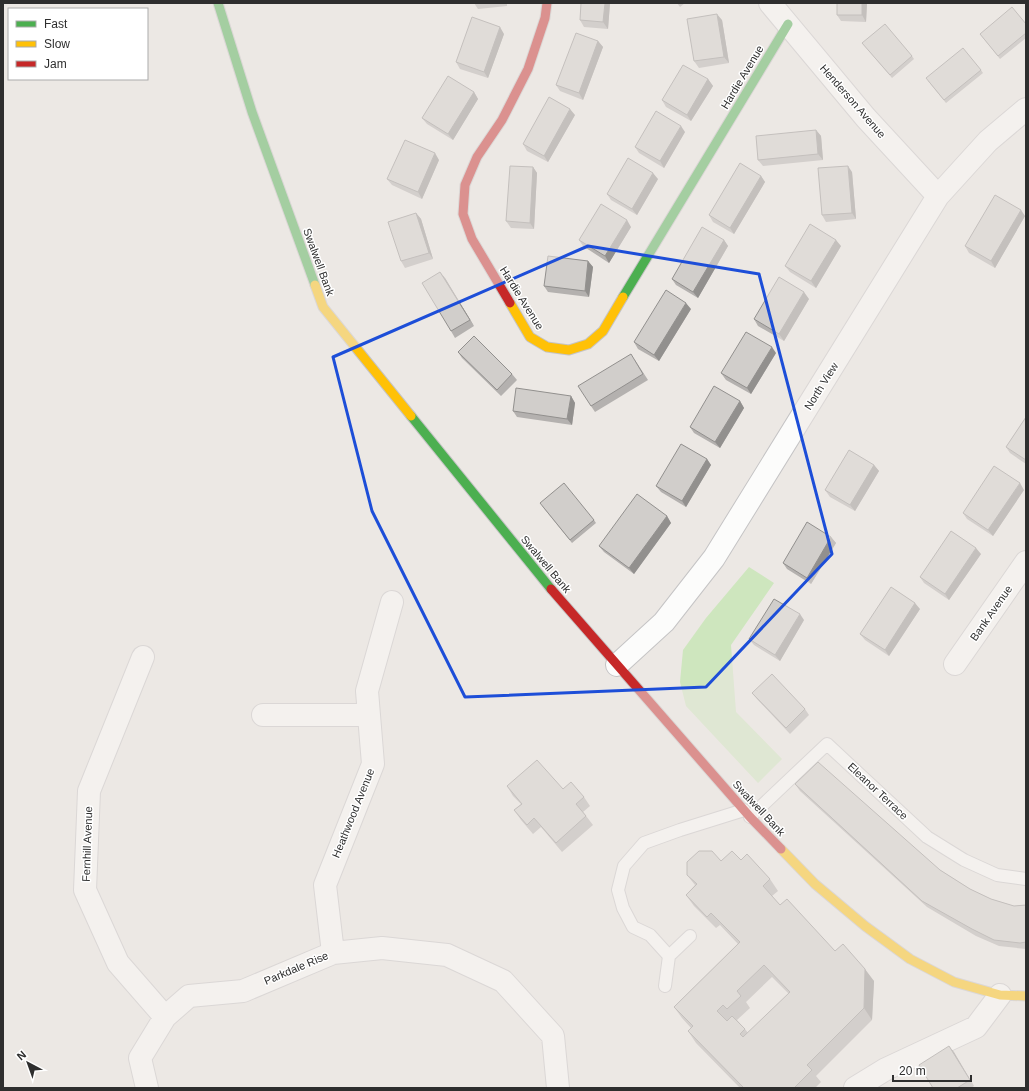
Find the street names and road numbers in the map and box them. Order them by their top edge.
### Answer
street label: Hardie Avenue [718,43,766,111]
street label: Henderson Avenue [818,62,888,140]
street label: Swalwell Bank [301,227,337,298]
street label: Hardie Avenue [498,264,546,332]
street label: North View [802,360,840,412]
street label: Swalwell Bank [519,533,574,595]
street label: Bank Avenue [968,583,1014,643]
street label: Eleanor Terrace [846,760,910,822]
street label: Heathwood Avenue [330,767,376,859]
street label: Swalwell Bank [730,778,788,838]
street label: Fernhill Avenue [80,806,94,882]
street label: Parkdale Rise [262,949,330,987]

